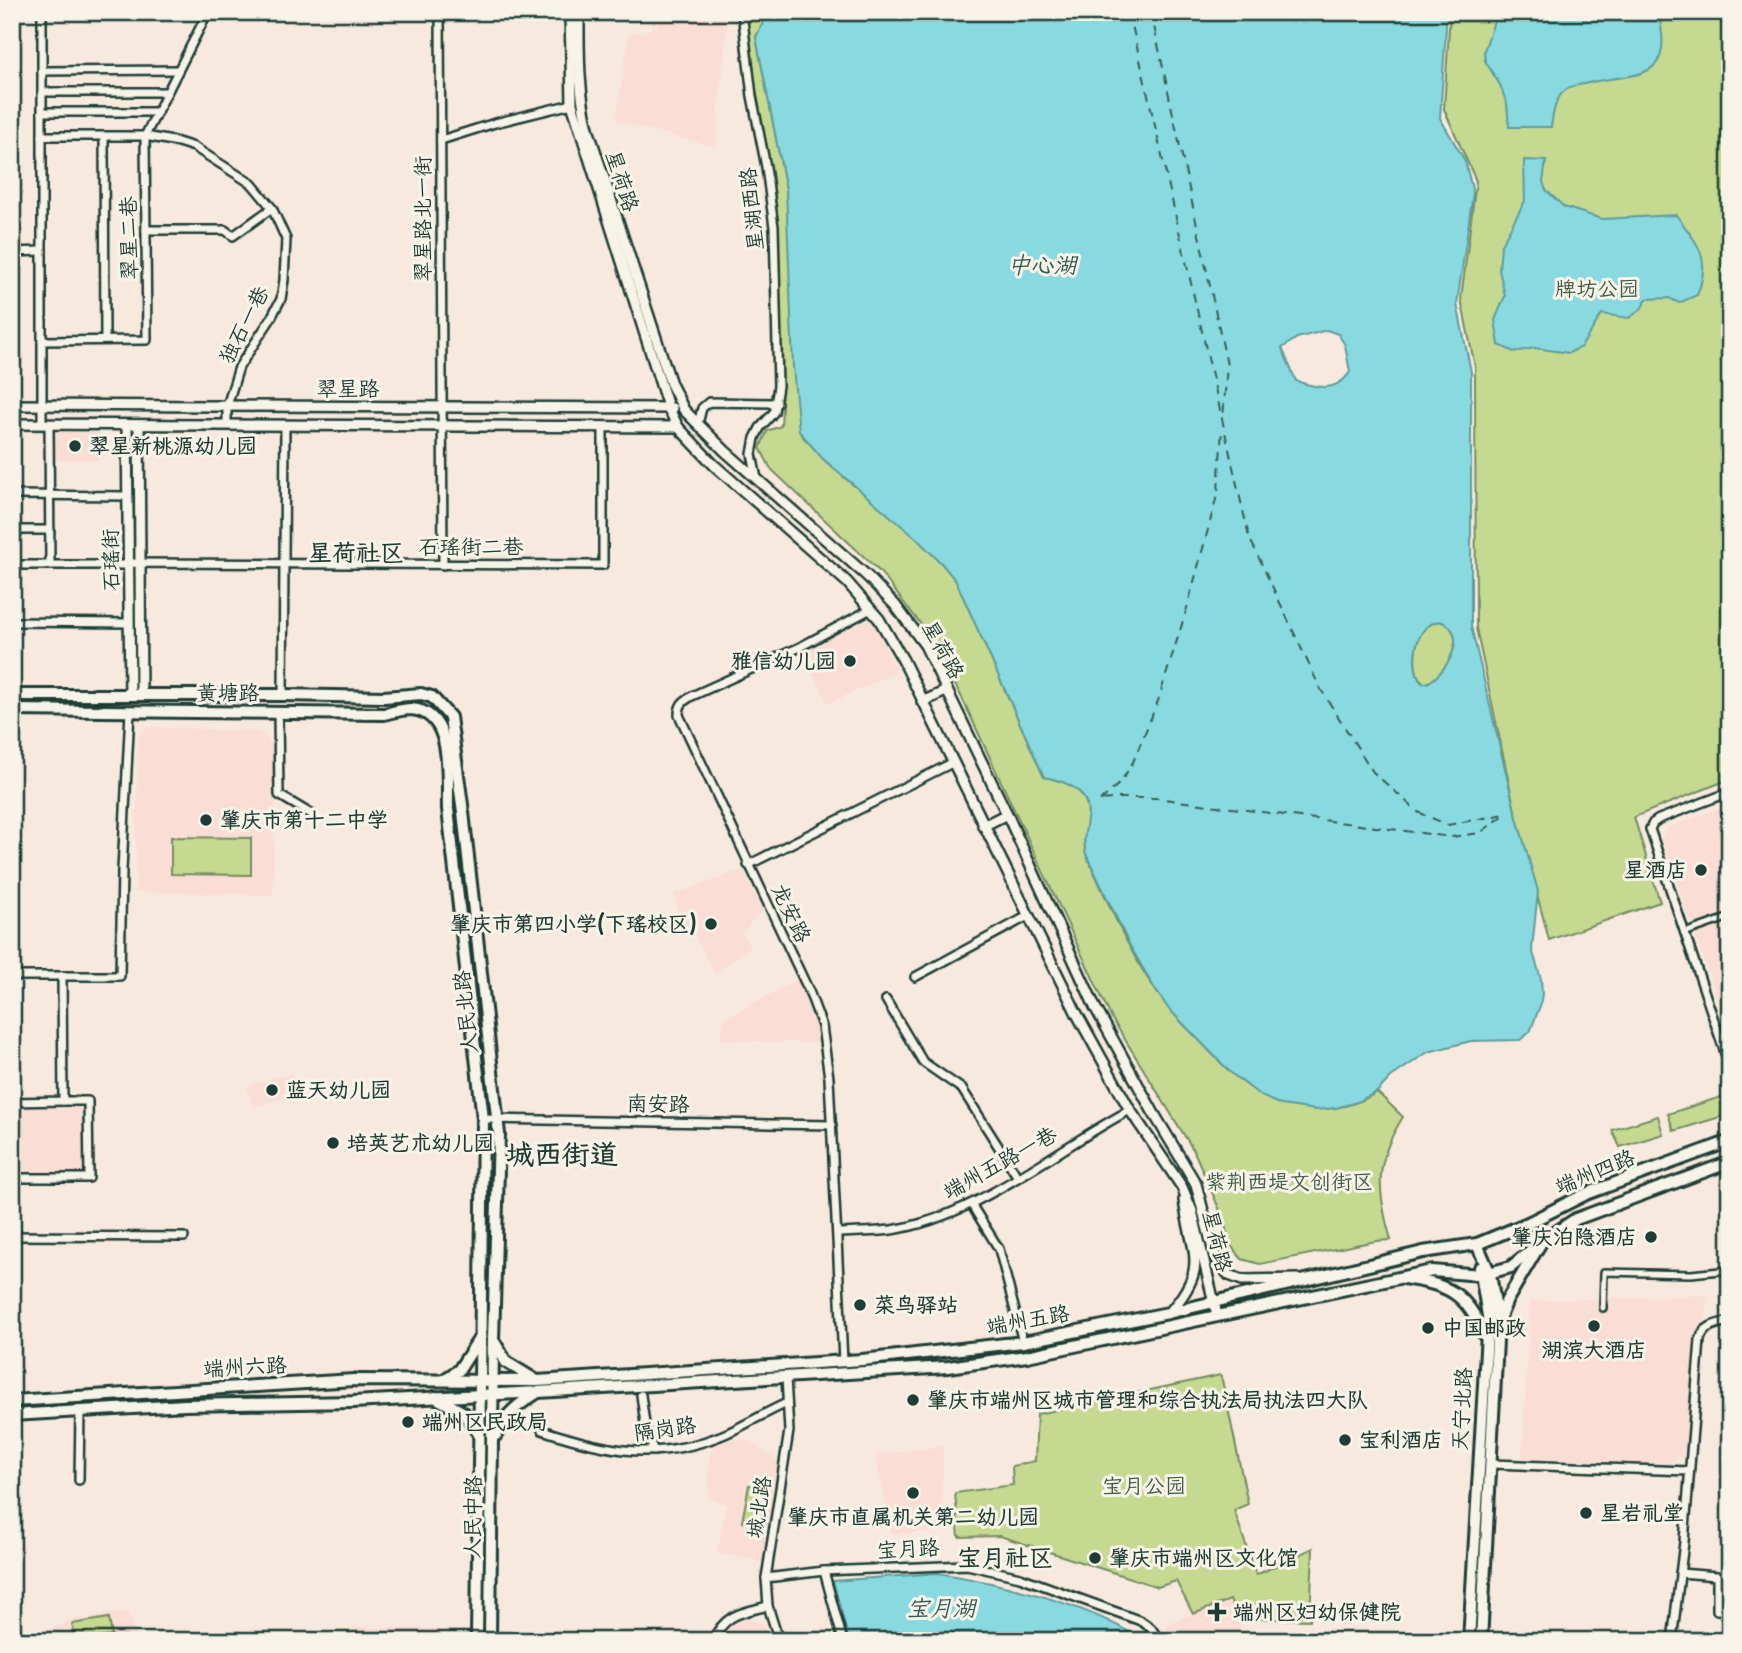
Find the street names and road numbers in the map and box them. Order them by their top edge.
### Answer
street label: 星荷路 [599,145,649,215]
street label: 翠星路北一街 [405,156,437,282]
street label: 星湖西路 [730,166,770,253]
street label: 翠星二巷 [110,196,144,280]
street label: 独石一巷 [209,279,276,369]
street label: 翠星路 [317,371,380,403]
street label: 石瑶街 [92,528,126,592]
street label: 石瑶街二巷 [419,529,524,561]
street label: 星荷路 [915,614,974,684]
street label: 黄塘路 [197,675,260,707]
street label: 龙安路 [765,877,821,947]
street label: 人民北路 [444,969,484,1056]
street label: 南安路 [626,1085,690,1119]
street label: 端州五路一巷 [936,1117,1062,1206]
street label: 端州四路 [1549,1140,1639,1201]
street label: 星荷路 [1196,1206,1242,1275]
street label: 端州五路 [984,1295,1072,1341]
street label: 端州六路 [202,1347,288,1383]
street label: 天宁北路 [1442,1366,1478,1452]
street label: 隔岗路 [631,1407,698,1447]
street label: 城北路 [736,1473,778,1540]
street label: 人民中路 [454,1475,488,1559]
street label: 宝月路 [876,1529,940,1565]

